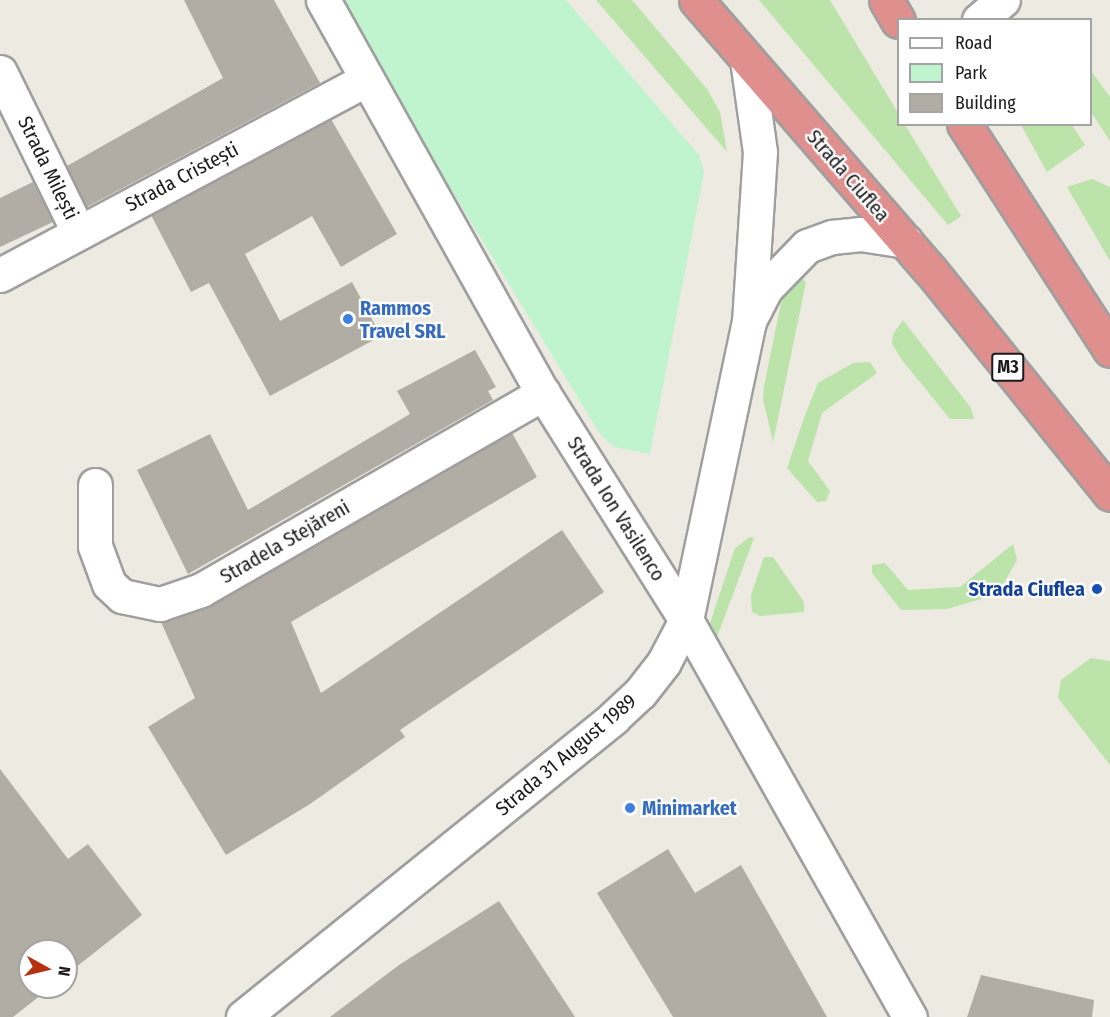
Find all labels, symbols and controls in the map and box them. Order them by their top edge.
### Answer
legend [897,18,1092,126]
text: Road [955,32,992,54]
text: Park [955,62,987,84]
text: Building [955,92,1016,114]
street label: Strada Milești [13,112,83,224]
street label: Strada Ciuflea [802,125,894,227]
street label: Strada Cristești [121,137,243,217]
place label: Rammos Travel SRL [360,296,445,343]
marker: Rammos Travel SRL [341,312,355,326]
road number: M3 [990,352,1026,382]
street label: Strada Ion Vasilenco [562,432,670,586]
street label: Stradela Stejăreni [216,495,354,589]
place label: Strada Ciuflea [968,577,1085,601]
marker: Strada Ciuflea [1090,582,1104,596]
street label: Strada 31 August 1989 [491,689,641,821]
place label: Minimarket [642,796,737,820]
marker: Minimarket [623,801,637,815]
north arrow [18,939,78,999]
text: N [54,965,74,977]

